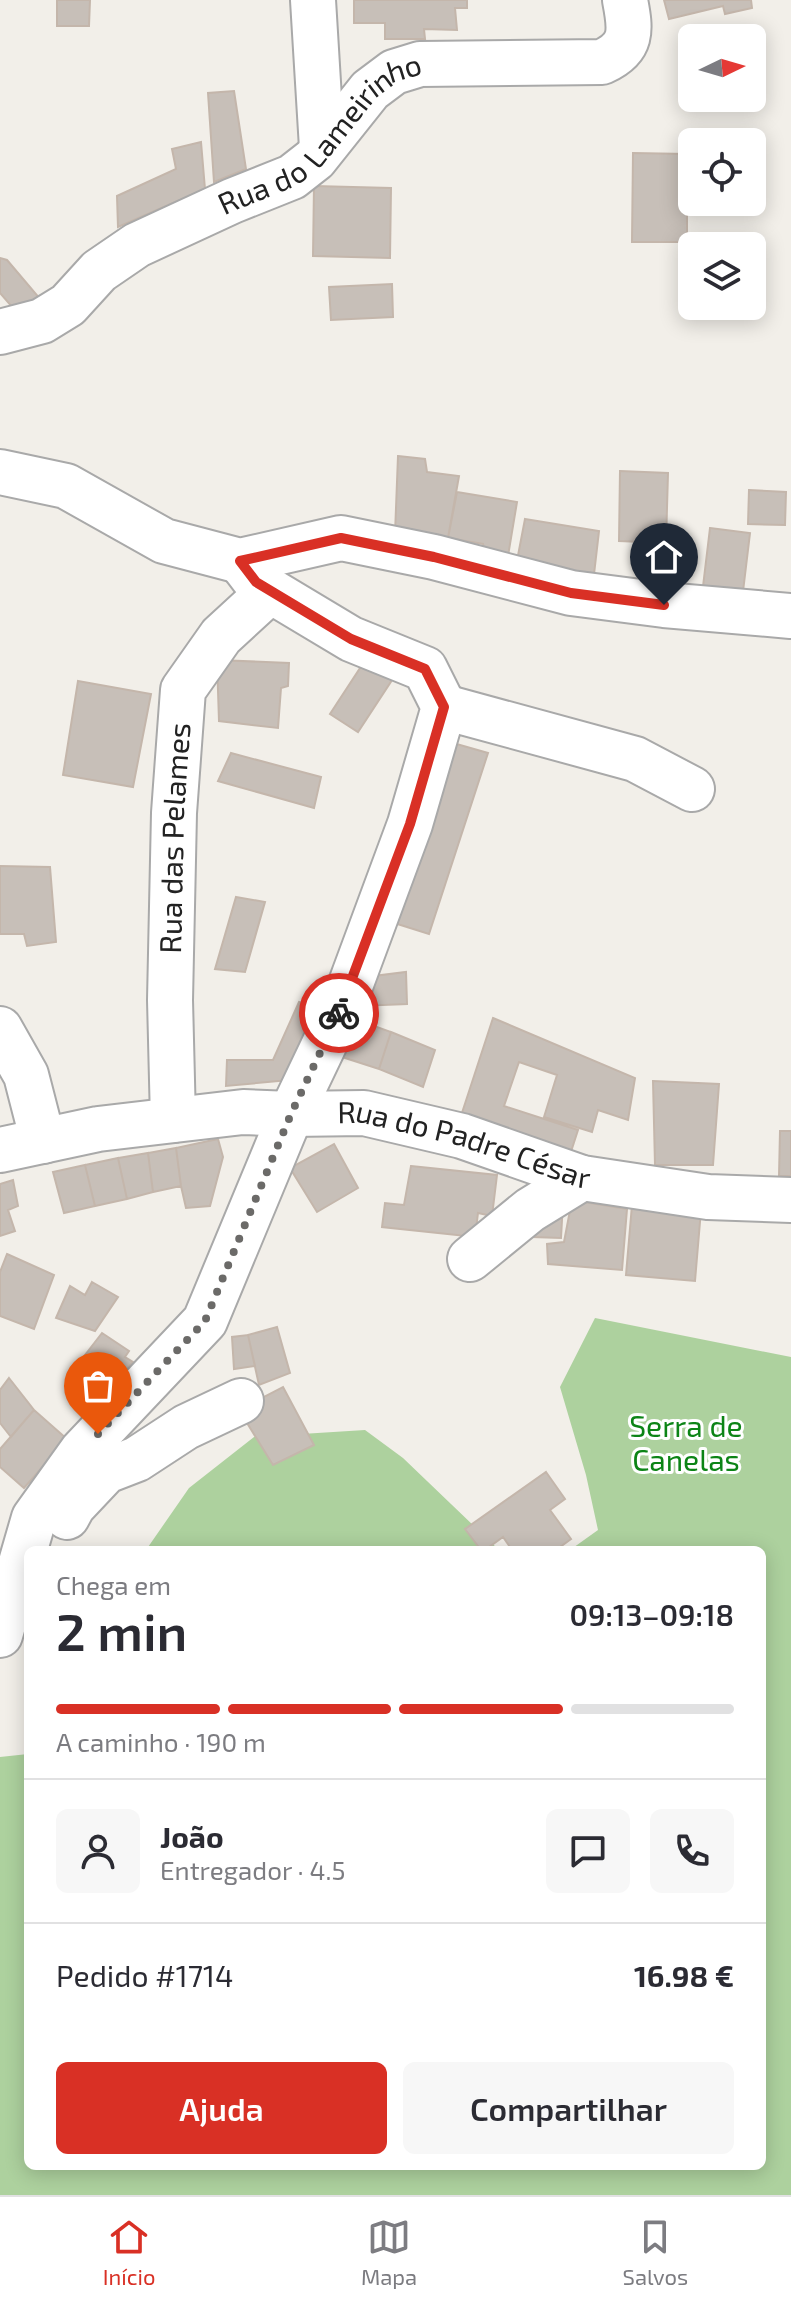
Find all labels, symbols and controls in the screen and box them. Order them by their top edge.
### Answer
north arrow [678,24,766,112]
map controls [678,24,766,320]
street label: Rua do Lameirinho [212,45,425,221]
button: locate [678,128,766,216]
button: layers [678,232,766,320]
pin [630,523,698,605]
icon: home [642,535,686,579]
street label: Rua das Pelames [151,721,197,954]
courier [299,973,379,1053]
icon: bike [317,991,361,1035]
street label: Rua do Padre César [337,1092,593,1195]
pin [64,1352,132,1434]
icon: bag [76,1364,120,1408]
park label: Serra de Canelas [629,1407,743,1477]
text: Chega em [56,1569,171,1600]
text: 09:13–09:18 [569,1596,734,1632]
text: 2 min [56,1599,187,1661]
text: A caminho · 190 m [56,1726,266,1757]
button: person [56,1809,140,1893]
button: chat [546,1809,630,1893]
button: phone [650,1809,734,1893]
text: João [160,1818,224,1854]
text: Entregador · 4.5 [160,1854,345,1885]
text: Pedido #1714 [56,1957,233,1993]
text: 16.98 € [634,1957,734,1993]
button: Ajuda [56,2062,387,2154]
button: Compartilhar [403,2062,734,2154]
tab: Início [103,2215,155,2289]
tab: Mapa [361,2215,417,2289]
tab: Salvos [623,2215,688,2289]

